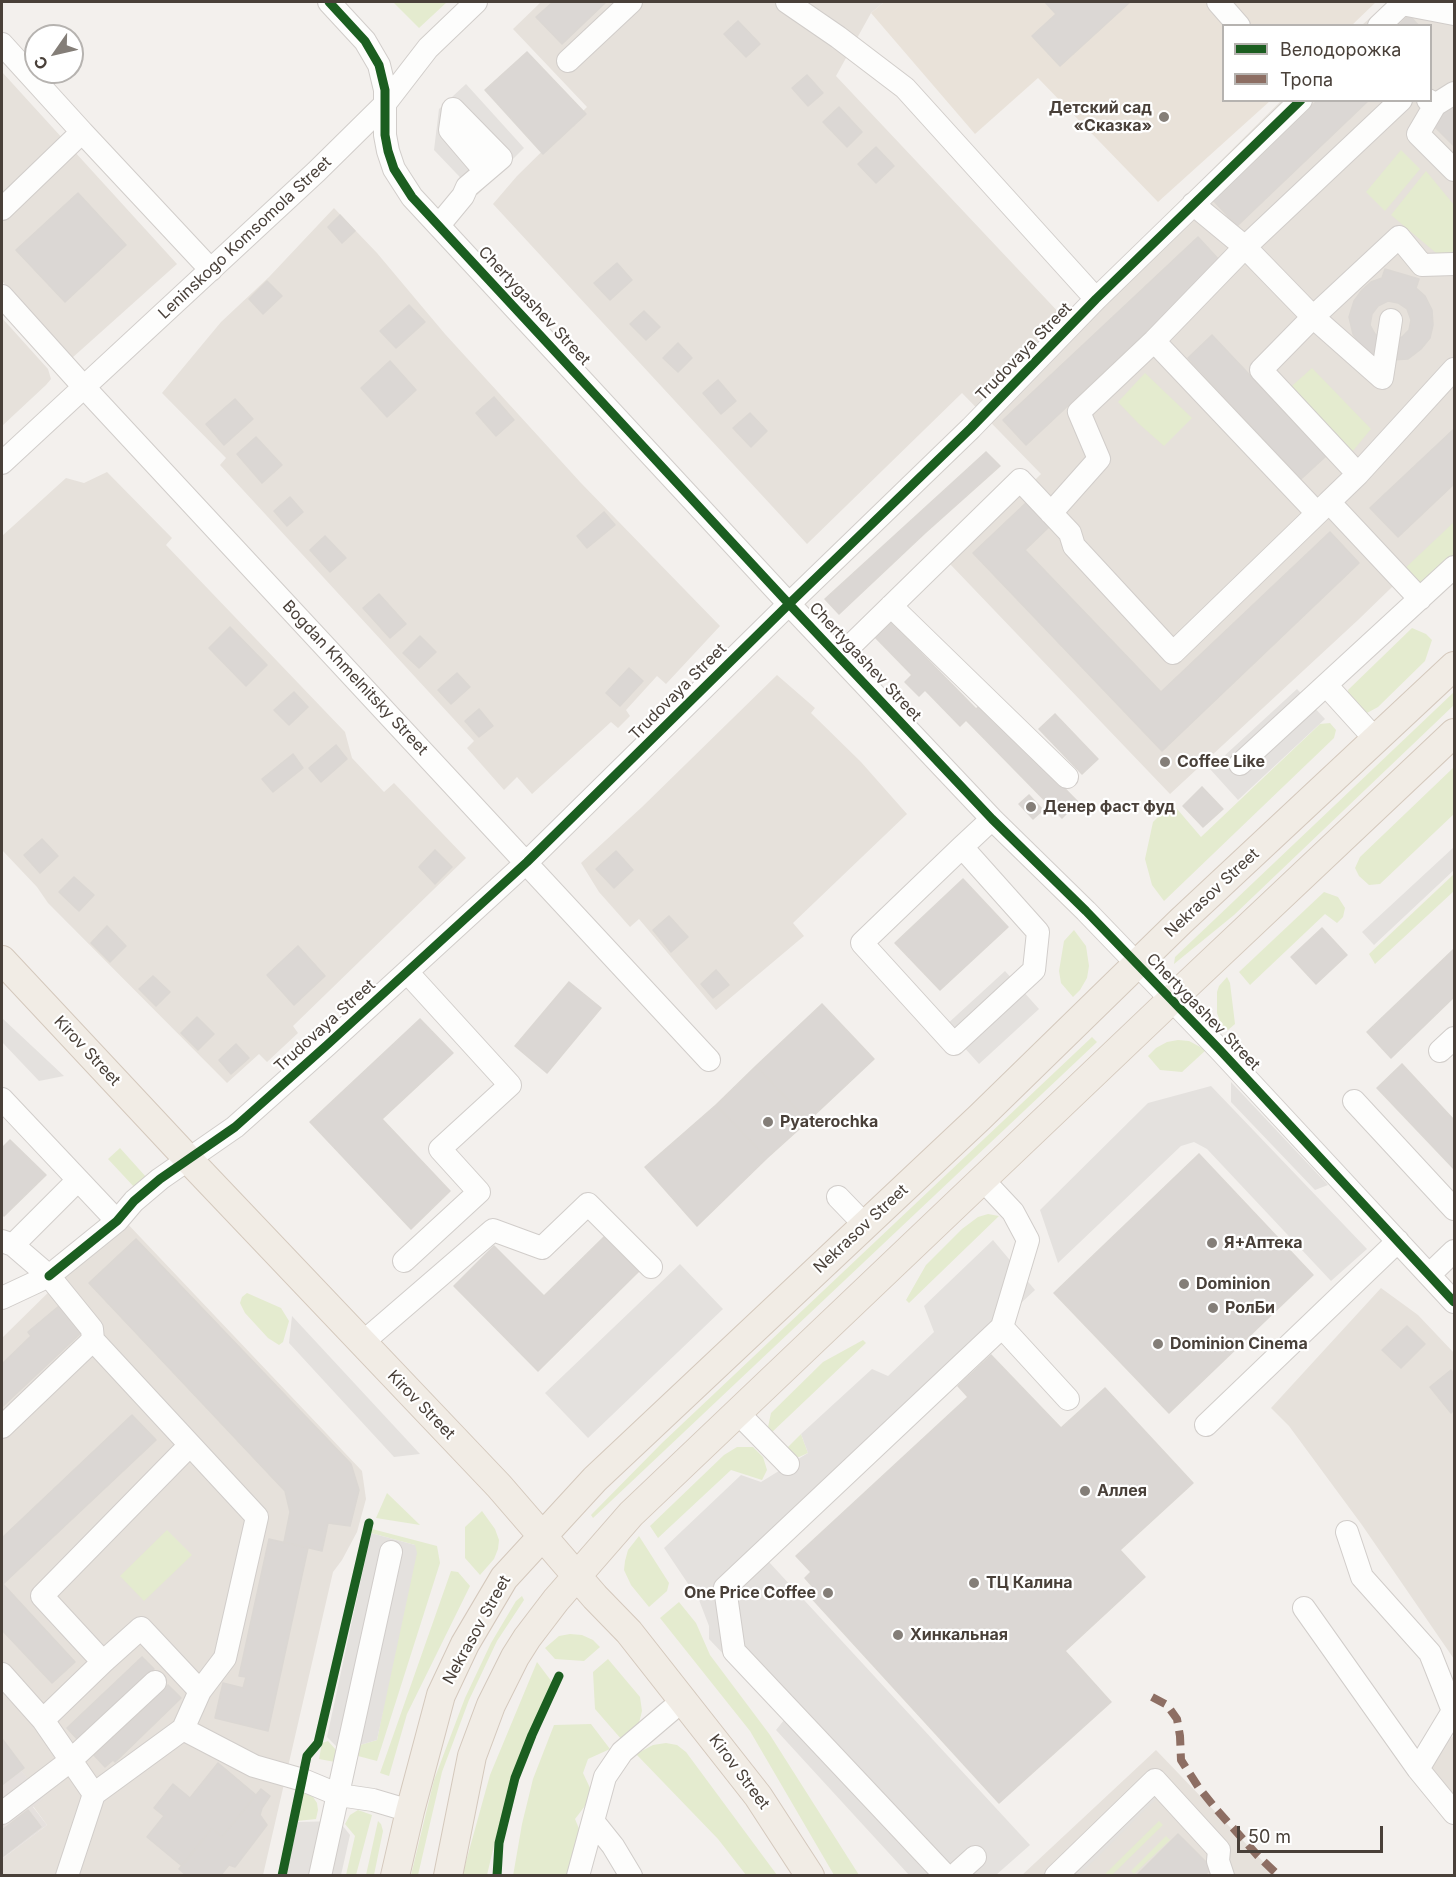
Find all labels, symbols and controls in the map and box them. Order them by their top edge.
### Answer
north arrow [24,24,84,84]
legend [1222,24,1432,102]
text: Велодорожка [1280,39,1401,60]
text: С [29,52,52,73]
text: Тропа [1280,69,1333,90]
place label: Детский сад «Сказка» [1049,98,1152,136]
marker: Детский сад «Сказка» [1157,110,1171,124]
street label: Leninskogo Komsomola Street [155,153,335,323]
street label: Chertygashev Street [474,243,594,369]
street label: Trudovaya Street [972,299,1076,405]
street label: Bogdan Khmelnitsky Street [278,597,432,759]
street label: Chertygashev Street [805,599,925,725]
street label: Trudovaya Street [626,640,730,744]
place label: Coffee Like [1177,752,1265,772]
marker: Coffee Like [1158,755,1172,769]
place label: Денер фаст фуд [1043,797,1175,817]
marker: Денер фаст фуд [1024,800,1038,814]
street label: Nekrasov Street [1161,845,1263,941]
street label: Chertygashev Street [1142,949,1264,1075]
street label: Trudovaya Street [271,976,379,1076]
street label: Kirov Street [50,1012,124,1090]
place label: Pyaterochka [780,1112,878,1132]
marker: Pyaterochka [761,1115,775,1129]
street label: Nekrasov Street [810,1181,912,1277]
place label: Я+Аптека [1224,1233,1303,1253]
marker: Я+Аптека [1205,1236,1219,1250]
place label: Dominion [1196,1274,1270,1294]
marker: Dominion [1177,1277,1191,1291]
place label: РолБи [1225,1298,1275,1318]
marker: РолБи [1206,1301,1220,1315]
place label: Dominion Cinema [1170,1334,1308,1354]
marker: Dominion Cinema [1151,1337,1165,1351]
street label: Kirov Street [383,1366,459,1444]
place label: Аллея [1097,1481,1147,1501]
marker: Аллея [1078,1484,1092,1498]
street label: Nekrasov Street [439,1572,515,1688]
place label: ТЦ Калина [986,1573,1072,1593]
marker: ТЦ Калина [967,1576,981,1590]
place label: One Price Coffee [684,1583,816,1603]
marker: One Price Coffee [821,1586,835,1600]
place label: Хинкальная [910,1625,1008,1645]
marker: Хинкальная [891,1628,905,1642]
street label: Kirov Street [705,1731,773,1813]
scale bar [1240,1814,1386,1852]
text: 50 m [1248,1826,1291,1847]

